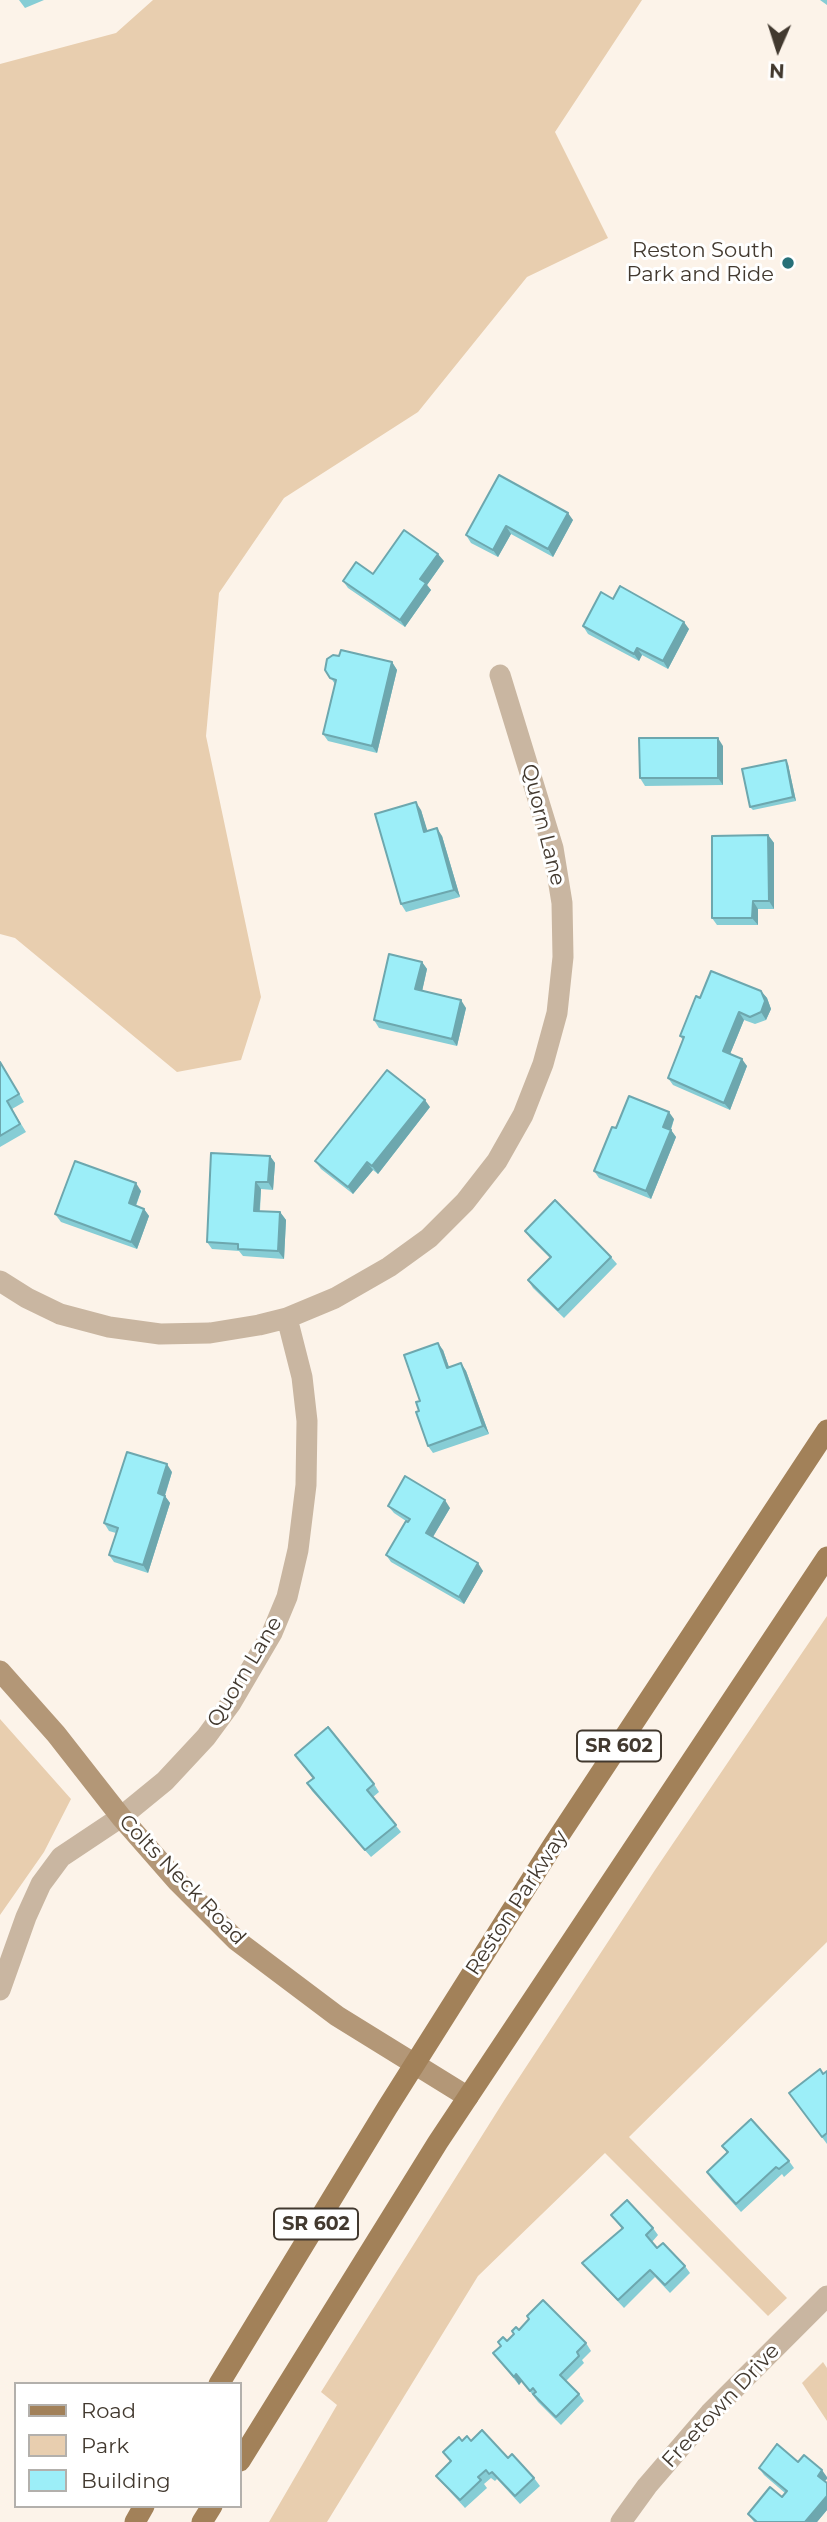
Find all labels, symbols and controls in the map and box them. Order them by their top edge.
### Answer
north arrow [743,14,813,84]
text: N [769,59,785,82]
place label: Reston South Park and Ride [626,238,774,288]
marker: Reston South Park and Ride [780,255,796,271]
street label: Quorn Lane [516,762,570,888]
street label: Quorn Lane [202,1612,288,1732]
road number: SR 602 [577,1730,661,1762]
street label: Colts Neck Road [113,1809,251,1951]
street label: Reston Parkway [461,1826,573,1980]
road number: SR 602 [274,2208,358,2240]
street label: Freetown Drive [657,2339,785,2473]
legend [14,2382,242,2508]
text: Road [81,2398,136,2423]
text: Park [81,2433,129,2458]
text: Building [81,2468,171,2493]

